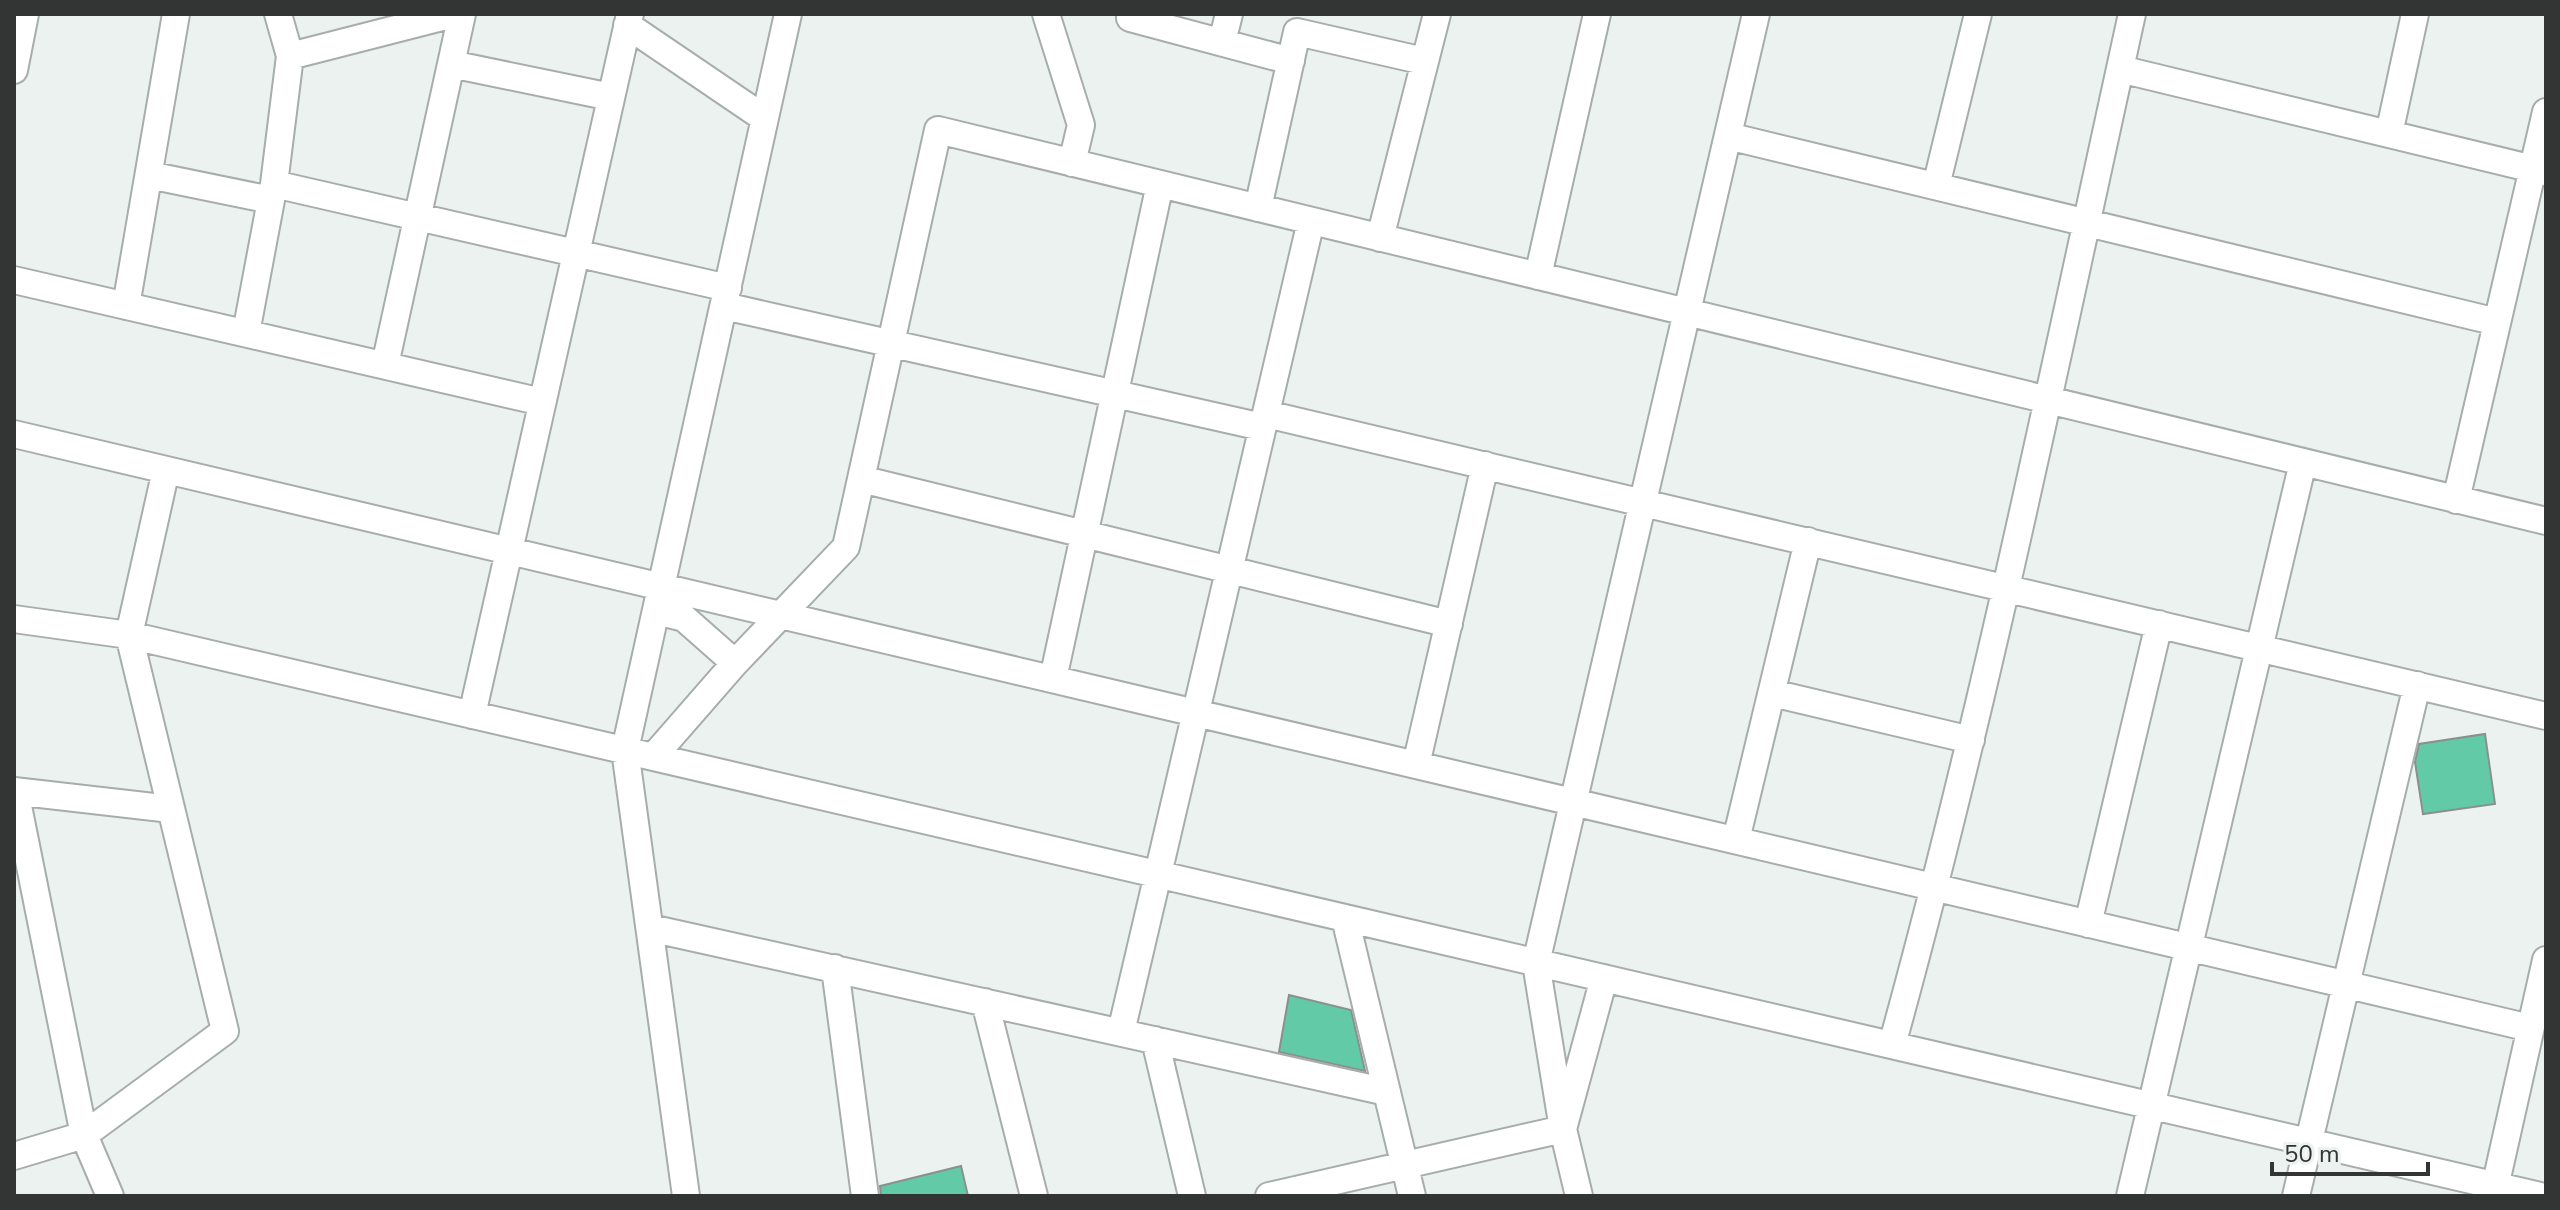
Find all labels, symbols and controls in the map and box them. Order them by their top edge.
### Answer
scale bar [2272,1126,2428,1176]
text: 50 m [2284,1138,2340,1170]

